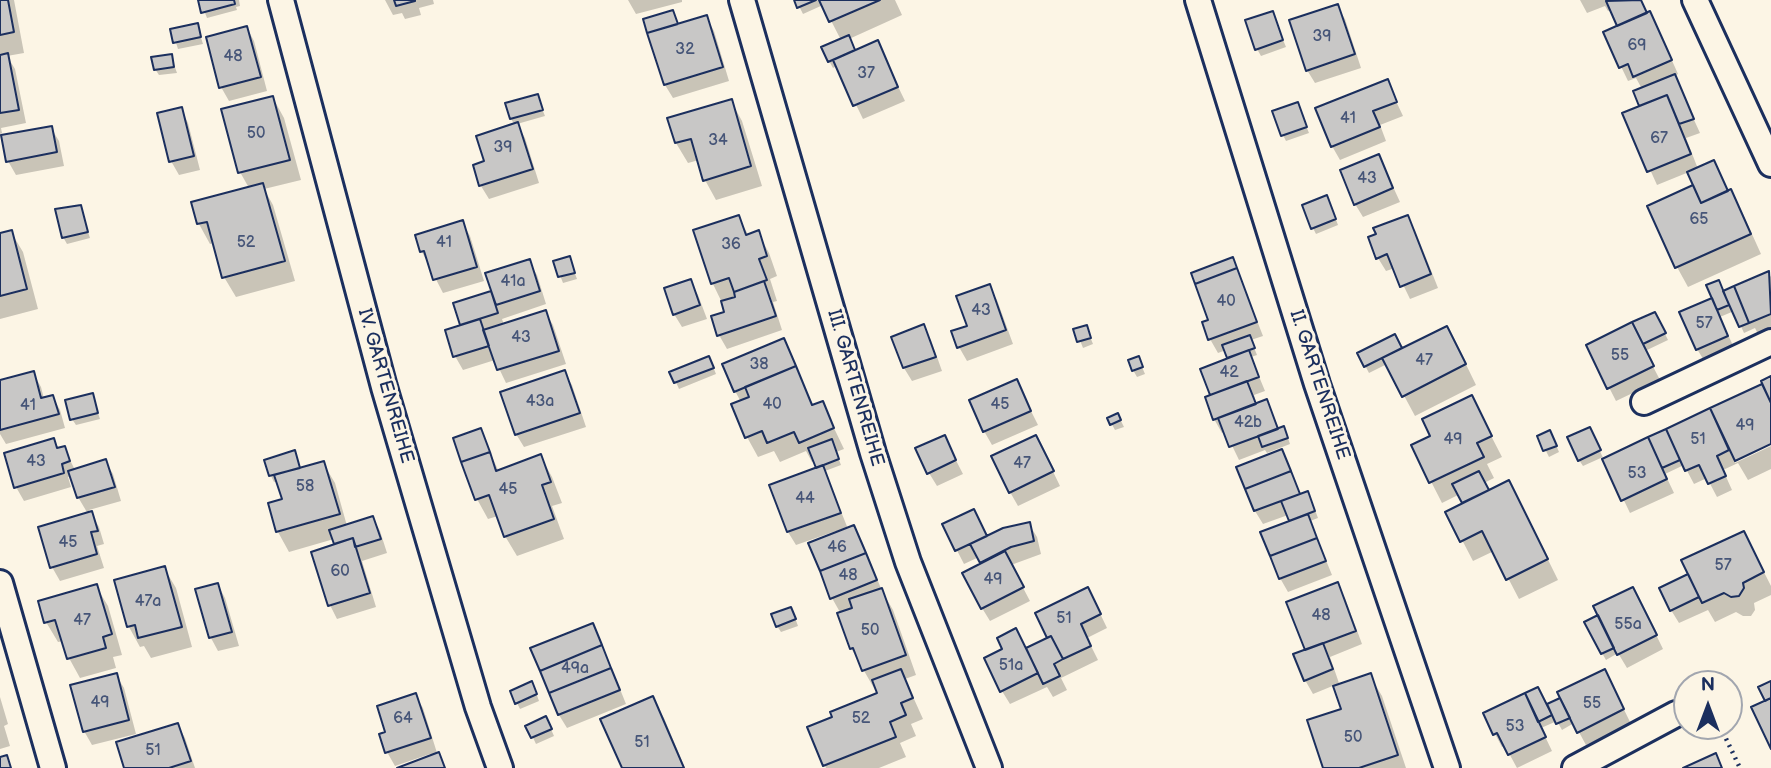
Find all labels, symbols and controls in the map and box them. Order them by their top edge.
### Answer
house number: 39 [1312,27,1332,47]
house number: 69 [1627,36,1647,56]
house number: 32 [675,40,695,60]
house number: 48 [223,47,243,67]
house number: 37 [857,64,875,84]
house number: 41 [1340,109,1356,129]
house number: 50 [247,124,265,144]
house number: 67 [1650,129,1668,149]
house number: 34 [708,131,728,151]
house number: 39 [493,138,513,158]
house number: 43 [1357,169,1377,189]
house number: 65 [1690,210,1708,230]
house number: 52 [237,233,255,253]
house number: 41 [436,233,452,253]
house number: 36 [721,235,741,255]
house number: 41a [500,272,526,292]
house number: 40 [1216,292,1236,312]
house number: 43 [971,301,991,321]
street label: IV. GARTENREIHE [352,306,418,466]
street label: III. GARTENREIHE [822,307,888,469]
street label: II. GARTENREIHE [1284,307,1354,463]
house number: 57 [1695,314,1713,334]
house number: 43 [511,328,531,348]
house number: 55 [1611,346,1629,366]
house number: 47 [1415,351,1433,371]
house number: 38 [749,355,769,375]
house number: 42 [1219,363,1239,383]
house number: 43a [526,392,554,412]
house number: 40 [762,395,782,415]
house number: 45 [991,395,1009,415]
house number: 41 [20,396,36,416]
house number: 42b [1234,413,1262,433]
house number: 49 [1735,416,1755,436]
house number: 49 [1443,430,1463,450]
house number: 51 [1690,430,1706,450]
house number: 43 [26,452,46,472]
house number: 47 [1013,454,1031,474]
house number: 53 [1627,464,1647,484]
house number: 58 [296,477,314,497]
house number: 45 [499,480,517,500]
house number: 44 [795,489,815,509]
house number: 45 [59,533,77,553]
house number: 46 [827,538,847,558]
house number: 57 [1714,556,1732,576]
house number: 60 [330,562,350,582]
house number: 48 [838,566,858,586]
house number: 49 [983,570,1003,590]
house number: 47a [135,592,161,612]
house number: 48 [1311,606,1331,626]
house number: 51 [1056,609,1072,629]
house number: 47 [73,611,91,631]
house number: 55a [1614,615,1642,635]
house number: 50 [861,621,879,641]
house number: 51a [999,656,1023,676]
house number: 49a [561,659,589,679]
north arrow [1673,670,1743,740]
text: N [1701,674,1715,697]
house number: 49 [90,693,110,713]
house number: 55 [1583,694,1601,714]
house number: 64 [393,709,413,729]
house number: 52 [852,709,870,729]
house number: 53 [1505,717,1525,737]
house number: 50 [1344,728,1362,748]
house number: 51 [634,733,650,753]
house number: 51 [145,741,161,761]

